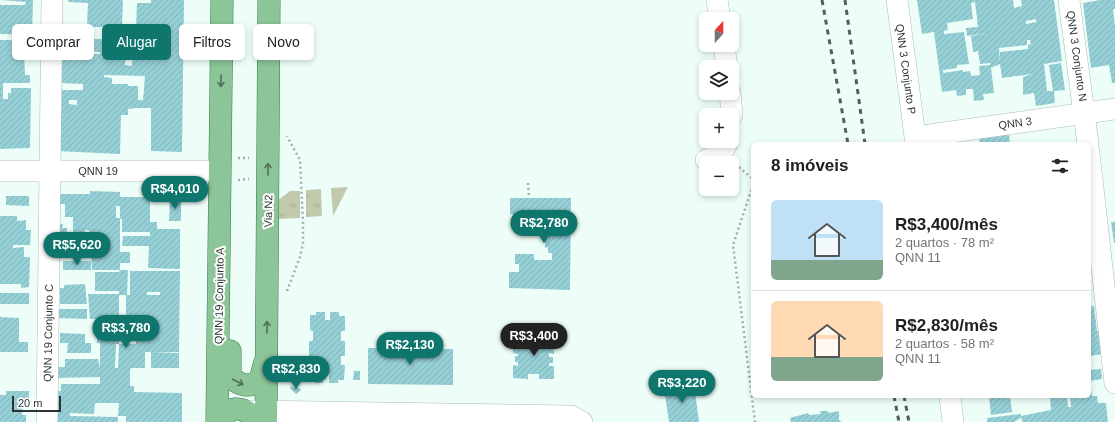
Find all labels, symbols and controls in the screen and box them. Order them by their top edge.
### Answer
street label: QNN 3 Conjunto N [1065,10,1089,102]
north arrow [699,12,739,52]
map controls [699,12,739,196]
street label: QNN 3 Conjunto P [894,23,918,115]
chip: Comprar [12,24,94,60]
chip: Alugar [102,24,171,60]
chip: Filtros [179,24,245,60]
chip: Novo [253,24,314,60]
button: layers [699,60,739,100]
one-way arrow [217,74,225,87]
button: + [699,108,739,148]
street label: QNN 3 [998,115,1032,131]
icon: filters [1049,155,1071,177]
button: − [699,156,739,196]
text: 8 imóveis [771,156,849,175]
one-way arrow [264,163,272,176]
street label: QNN 19 [78,165,118,177]
pin: R$4,010 [138,176,212,210]
text: R$4,010 [150,181,200,196]
street label: Via N2 [262,194,274,228]
pin: R$2,780 [507,210,581,244]
text: R$2,780 [519,215,569,230]
text: R$3,400/mês [895,215,998,234]
icon: home [803,216,851,264]
pin: R$5,620 [40,232,114,266]
text: 2 quartos · 78 m² [895,235,994,250]
text: R$5,620 [52,237,102,252]
street label: QNN 19 Conjunto A [212,247,226,344]
text: QNN 11 [895,250,941,265]
street label: QNN 19 Conjunto C [41,284,55,382]
pin: R$3,780 [89,315,163,349]
text: R$2,830/mês [895,316,998,335]
icon: home [803,317,851,365]
text: R$3,780 [101,320,151,335]
one-way arrow [263,321,271,334]
pin: R$3,400 [497,323,571,357]
text: R$3,400 [509,328,559,343]
pin: R$2,130 [373,332,447,366]
text: 2 quartos · 58 m² [895,336,994,351]
text: R$2,130 [385,337,435,352]
text: QNN 11 [895,351,941,366]
pin: R$2,830 [259,356,333,390]
text: R$2,830 [271,361,321,376]
pin: R$3,220 [645,370,719,404]
text: R$3,220 [657,375,707,390]
one-way arrow [232,379,244,386]
scale bar [12,394,61,413]
text: 20 m [18,397,42,409]

